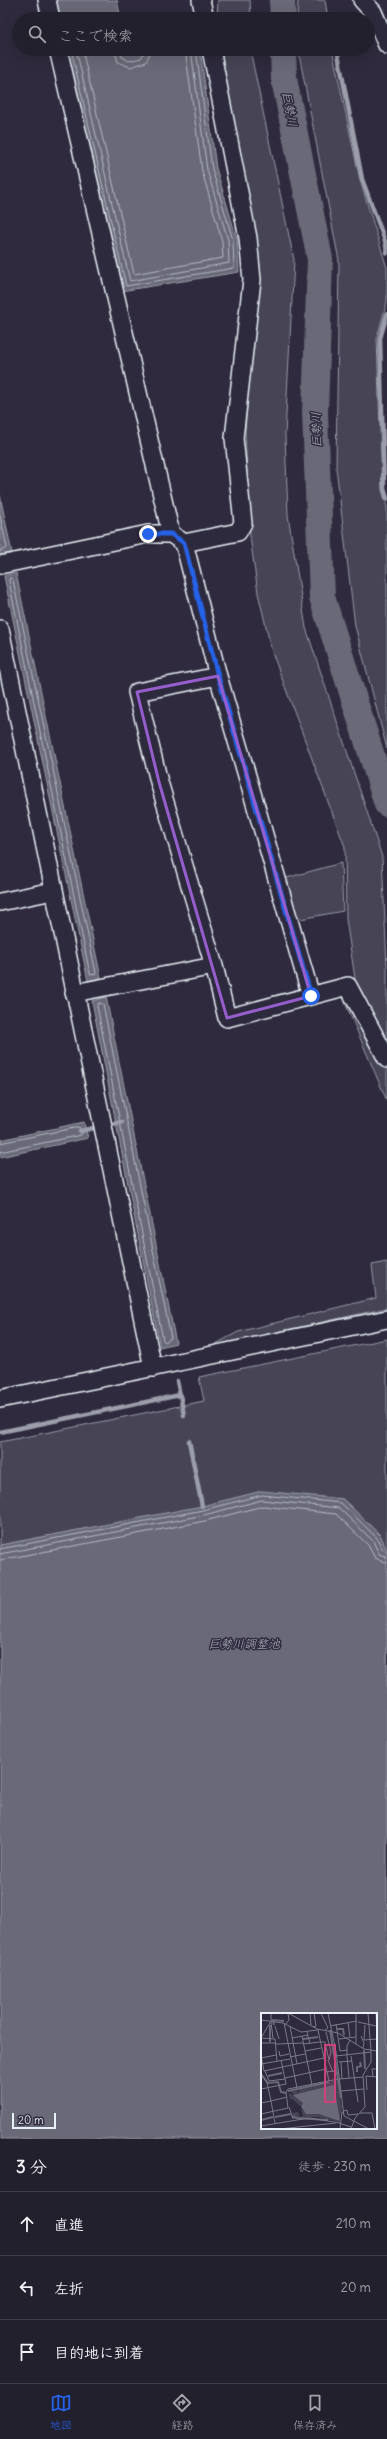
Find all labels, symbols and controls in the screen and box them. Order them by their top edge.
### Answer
search box [12,12,375,56]
icon: search [26,23,48,45]
text: ここで検索 [58,26,133,45]
water label: 巨勢川 [279,90,301,128]
water label: 巨勢川 [308,412,324,448]
route end [139,525,157,543]
route start [302,987,320,1005]
water label: 巨勢川調整池 [208,1636,281,1651]
inset map [261,2013,377,2129]
scale bar [12,2111,56,2130]
text: 20 m [18,2113,44,2127]
text: 3 分 [16,2156,47,2178]
text: 徒歩 · 230 m [298,2158,371,2175]
icon: ahead [16,2213,38,2235]
text: 直進 [54,2215,84,2234]
text: 210 m [336,2215,371,2232]
icon: left [16,2277,38,2299]
text: 左折 [54,2279,84,2298]
text: 20 m [341,2279,371,2296]
icon: arrive [16,2341,38,2363]
text: 目的地に到着 [54,2343,144,2362]
tab: 地図 [50,2392,72,2432]
tab: 経路 [171,2392,193,2432]
tab: 保存済み [293,2392,337,2432]

